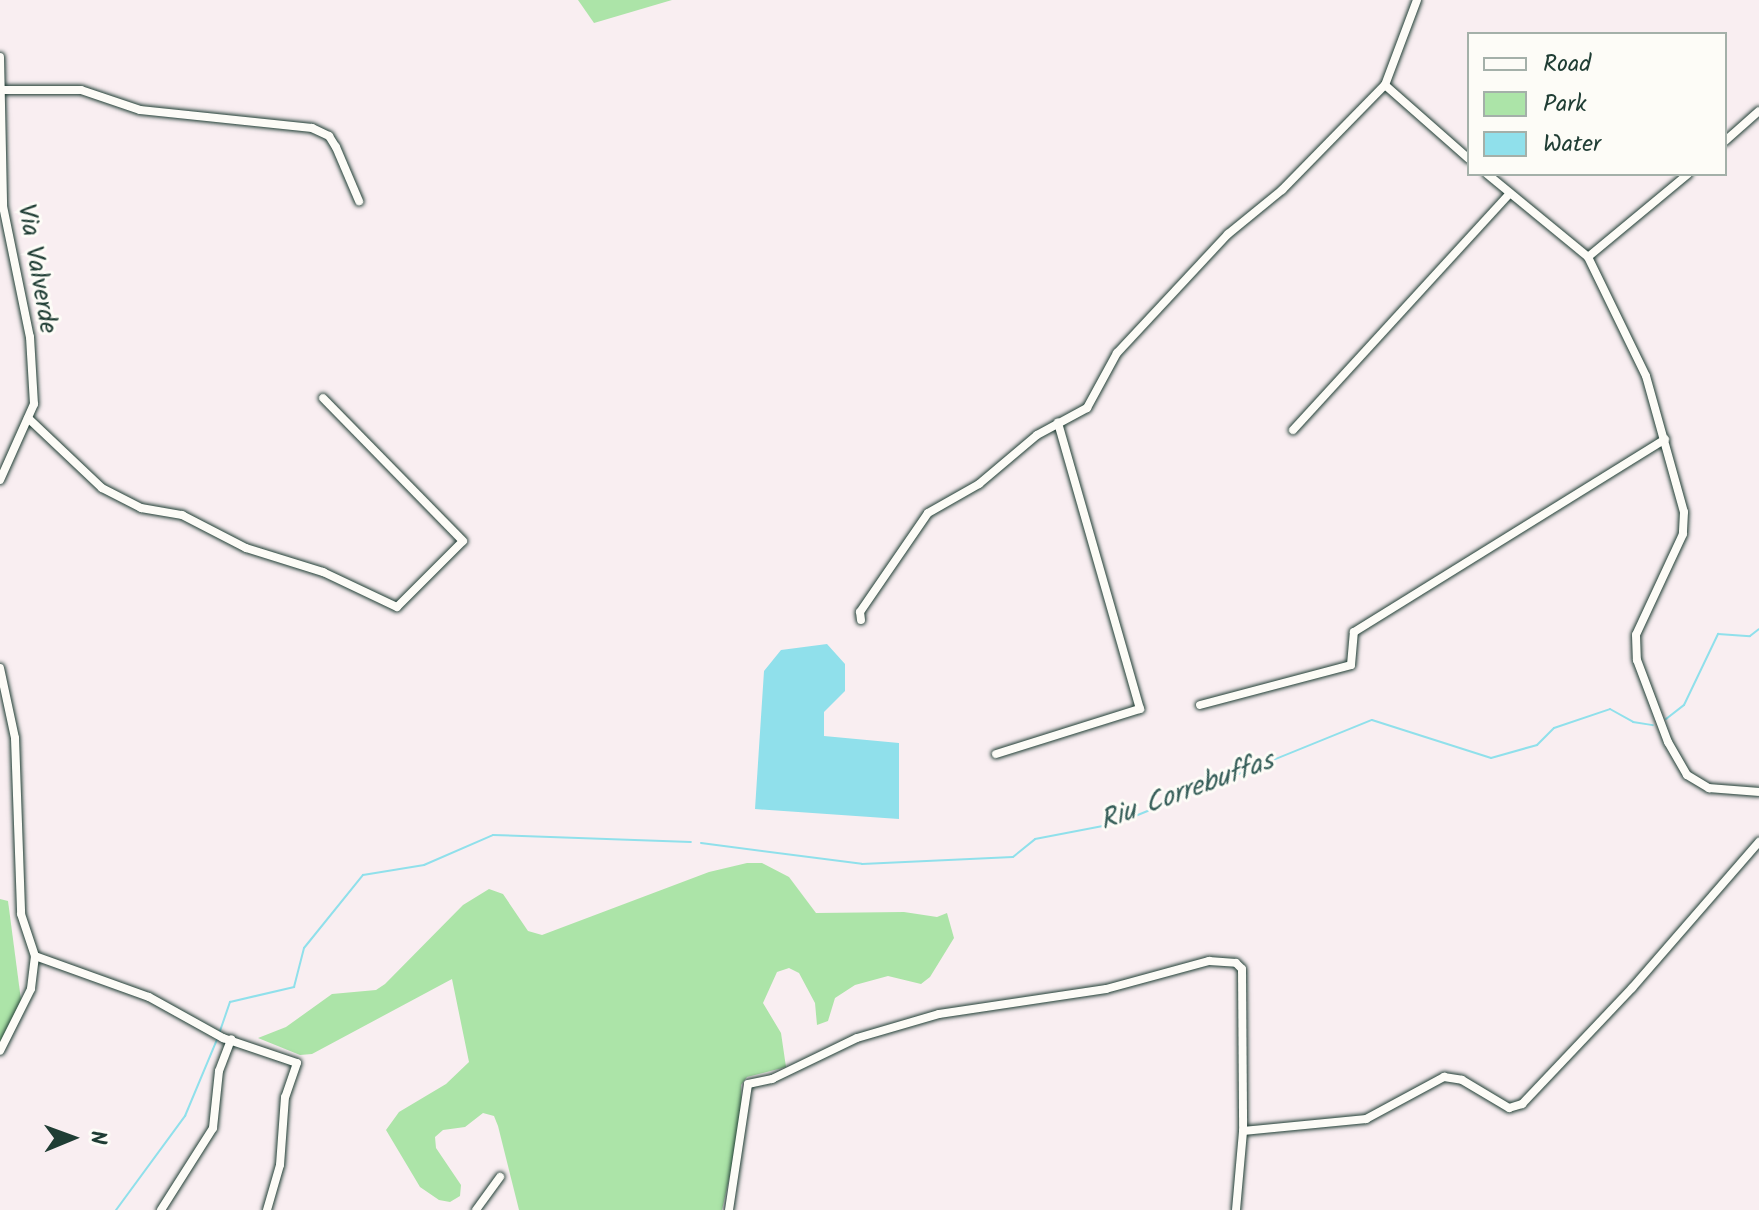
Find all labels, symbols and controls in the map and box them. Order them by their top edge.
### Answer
legend [1467,32,1727,176]
text: Road [1543,45,1591,84]
text: Park [1543,85,1587,124]
text: Water [1543,125,1601,164]
street label: Via Valverde [9,202,63,336]
water label: Riu Correbuffas [1095,745,1279,839]
north arrow [32,1098,112,1178]
text: N [79,1130,114,1145]

